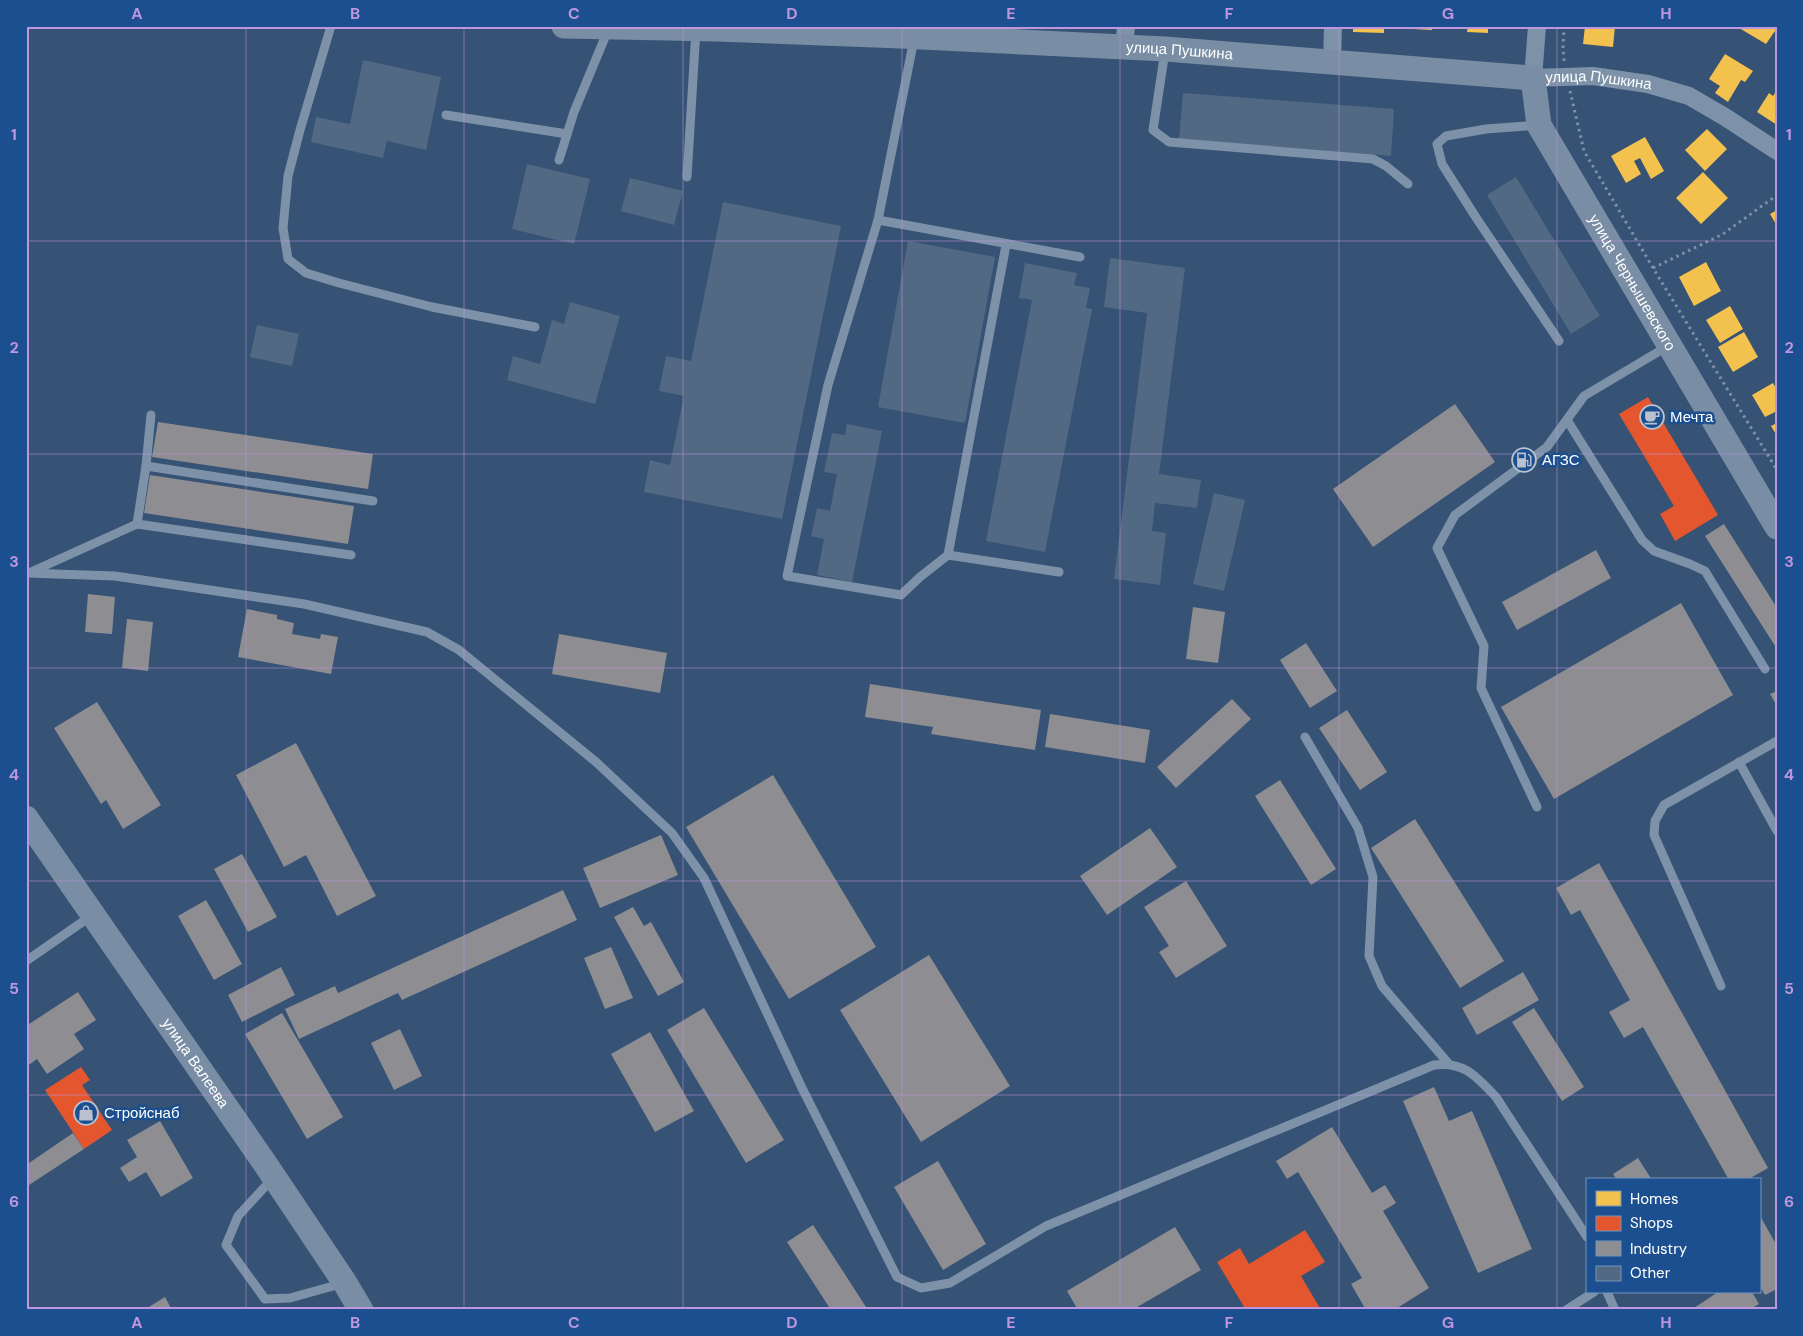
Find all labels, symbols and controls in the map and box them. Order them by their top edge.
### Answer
text: A [131,3,143,24]
text: B [350,3,360,24]
text: C [568,3,580,24]
text: D [786,3,798,24]
text: E [1006,3,1016,24]
text: F [1225,3,1234,24]
text: G [1442,3,1454,24]
text: H [1660,3,1672,24]
street label: улица Пушкина [1125,37,1234,64]
street label: улица Пушкина [1545,66,1654,95]
text: 1 [11,124,17,145]
text: 1 [1786,124,1792,145]
street label: улица Чернышевского [1584,211,1680,354]
text: 2 [9,337,19,358]
text: 2 [1784,337,1794,358]
cafe icon: Мечта [1639,404,1665,430]
place label: Мечта [1670,407,1714,427]
fuel station icon: АГЗС [1511,447,1537,473]
place label: АГЗС [1542,450,1580,470]
text: 3 [9,551,19,572]
text: 3 [1784,551,1794,572]
text: 4 [9,764,19,785]
text: 4 [1784,764,1794,785]
text: 5 [9,978,19,999]
text: 5 [1784,978,1794,999]
street label: улица Валеева [157,1014,234,1113]
shop icon: Стройснаб [73,1100,99,1126]
place label: Стройснаб [104,1103,179,1123]
legend [1586,1178,1760,1294]
text: Homes [1630,1189,1679,1209]
text: 6 [9,1191,19,1212]
text: 6 [1784,1191,1794,1212]
text: Shops [1630,1213,1673,1233]
text: Industry [1630,1239,1688,1259]
text: Other [1630,1263,1671,1283]
text: A [131,1312,143,1333]
text: B [350,1312,360,1333]
text: C [568,1312,580,1333]
text: D [786,1312,798,1333]
text: E [1006,1312,1016,1333]
text: F [1225,1312,1234,1333]
text: G [1442,1312,1454,1333]
text: H [1660,1312,1672,1333]

